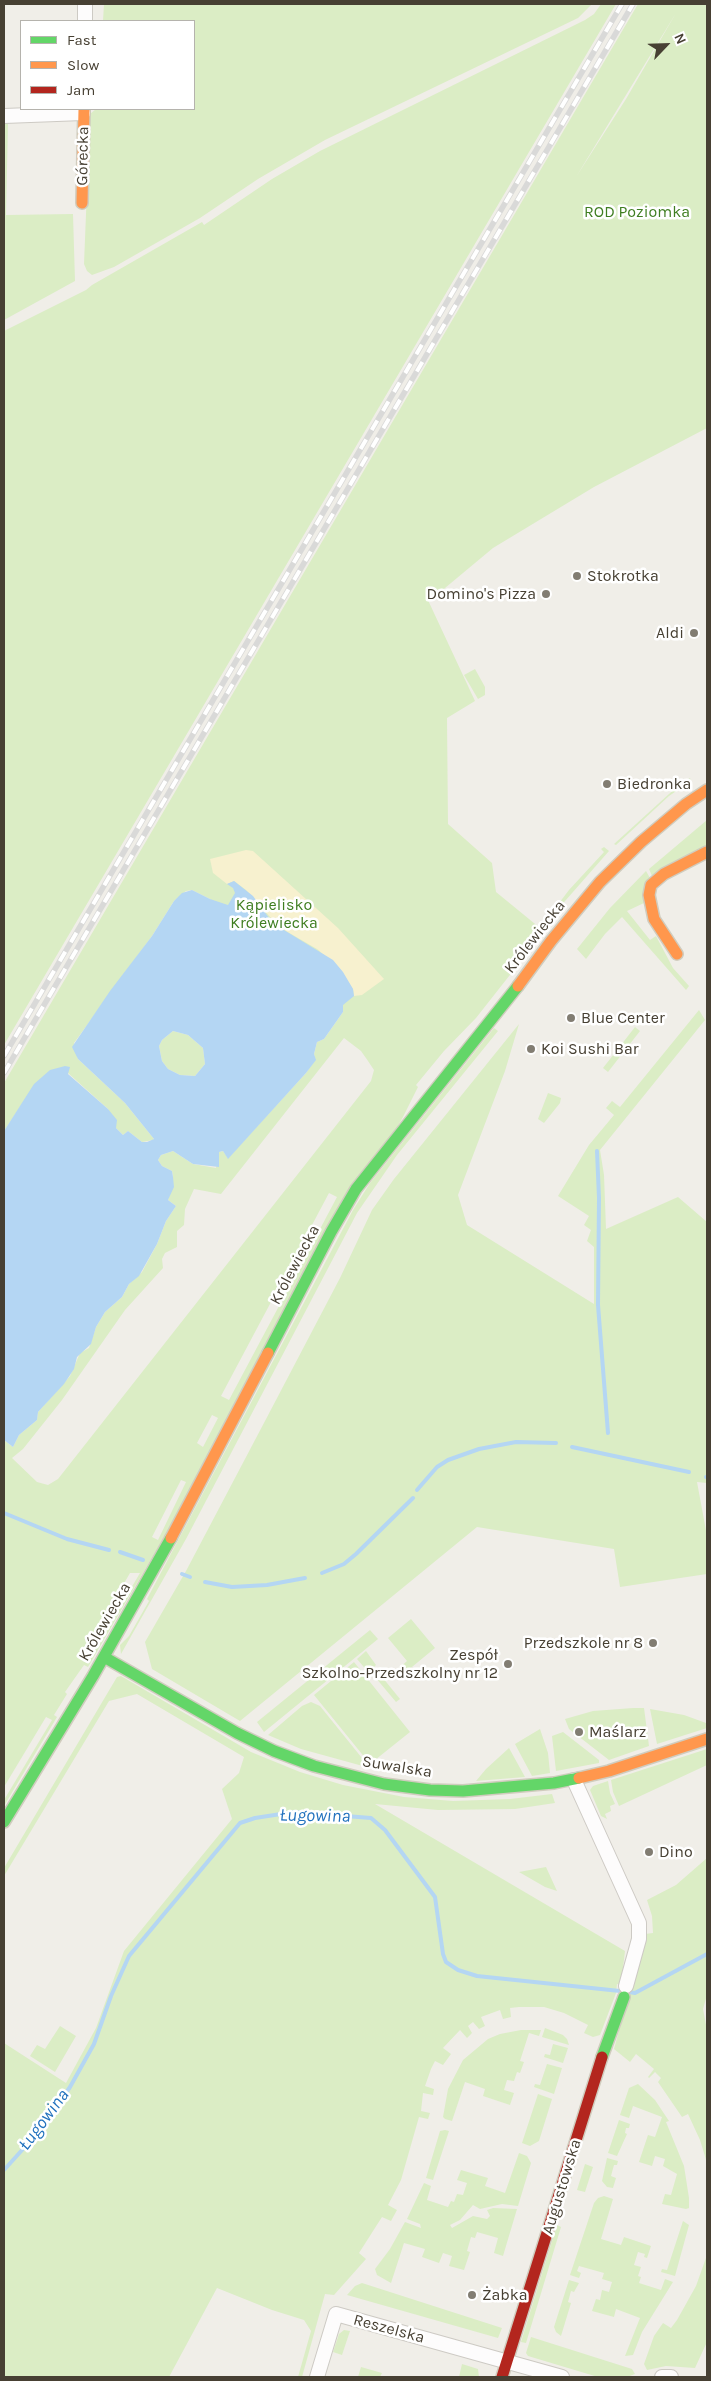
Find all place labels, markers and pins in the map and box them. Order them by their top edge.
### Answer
place label: Stokrotka [587,566,659,586]
marker: Stokrotka [571,570,583,582]
place label: Domino's Pizza [427,584,536,604]
marker: Domino's Pizza [540,588,552,600]
place label: Aldi [656,623,684,643]
marker: Aldi [688,627,700,639]
place label: Biedronka [617,774,691,794]
marker: Biedronka [601,778,613,790]
place label: Blue Center [581,1008,665,1028]
marker: Blue Center [565,1012,577,1024]
place label: Koi Sushi Bar [541,1039,639,1059]
marker: Koi Sushi Bar [525,1043,537,1055]
place label: Przedszkole nr 8 [524,1633,643,1653]
marker: Przedszkole nr 8 [647,1637,659,1649]
place label: Zespół Szkolno-Przedszkolny nr 12 [302,1645,498,1683]
marker: Zespół Szkolno-Przedszkolny nr 12 [502,1658,514,1670]
place label: Maślarz [589,1722,646,1742]
marker: Maślarz [573,1726,585,1738]
place label: Dino [659,1842,693,1862]
marker: Dino [643,1846,655,1858]
place label: Żabka [482,2285,528,2305]
marker: Żabka [466,2289,478,2301]

